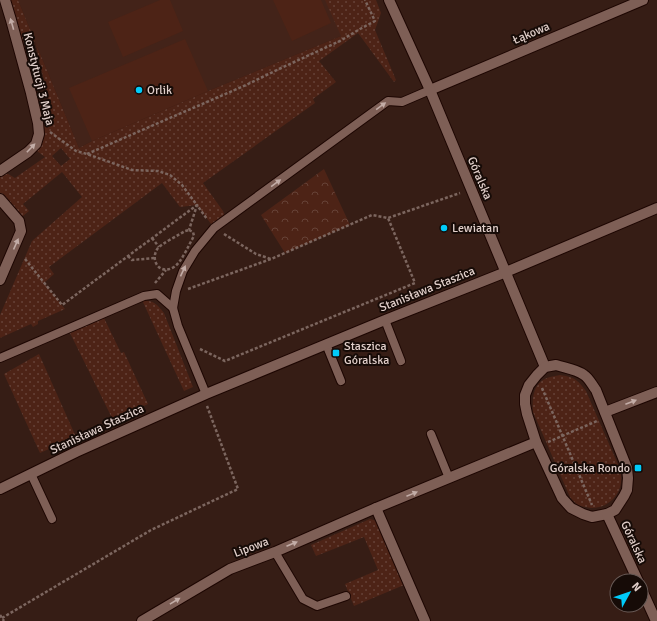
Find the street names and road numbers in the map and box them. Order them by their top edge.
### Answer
street label: Łąkowa [510,19,552,48]
street label: Konstytucji 3 Maja [20,31,57,127]
street label: Góralska [464,154,495,202]
street label: Stanisława Staszica [377,263,477,315]
street label: Stanisława Staszica [48,401,147,458]
street label: Góralska [617,519,650,566]
street label: Lipowa [231,534,271,561]

